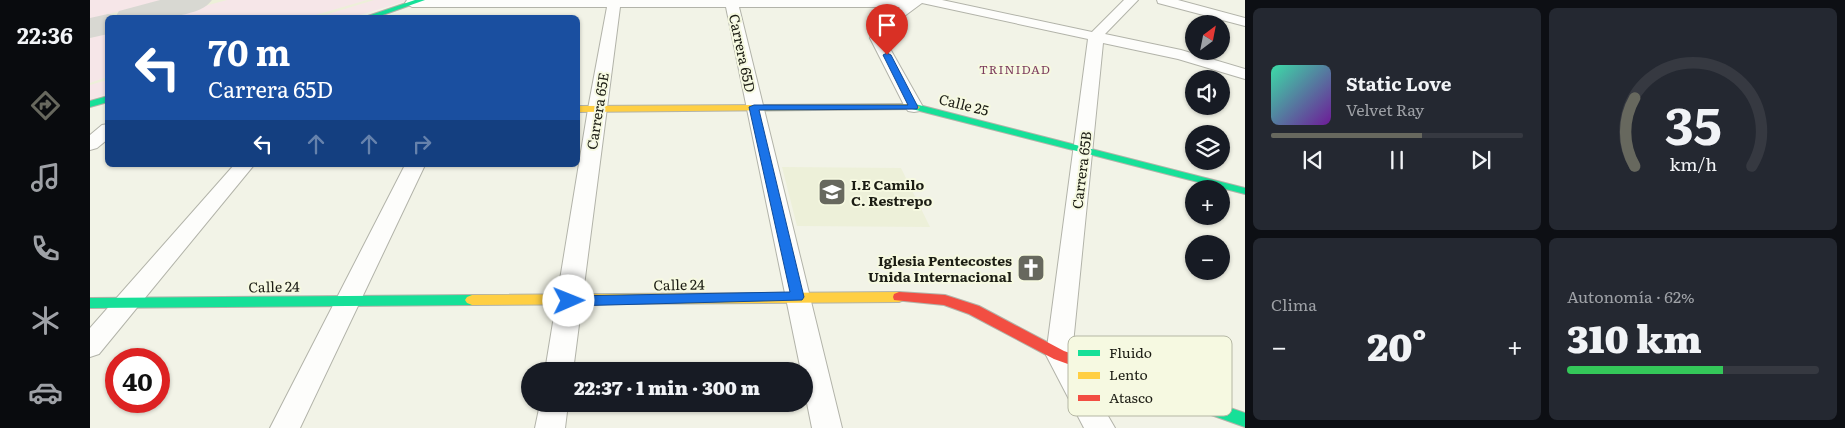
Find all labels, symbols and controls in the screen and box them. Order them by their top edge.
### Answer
pin [866,4,908,55]
icon: arrive [873,11,901,39]
street label: Carrera 65D [725,12,761,94]
north arrow [1185,15,1230,60]
map controls [1185,15,1230,280]
text: 22:36 [17,18,73,51]
text: 70 m [208,25,290,77]
icon: left [125,35,190,100]
district label: TRINIDAD [979,60,1051,78]
text: Static Love [1346,69,1451,97]
button: sound [1185,70,1230,115]
street label: Carrera 65E [581,71,613,151]
text: Carrera 65D [208,72,333,105]
text: 35 [1664,84,1722,161]
icon: directions [28,88,63,123]
street label: Calle 25 [937,88,991,120]
text: Velvet Ray [1346,97,1424,121]
button: layers [1185,125,1230,170]
icon: left [249,130,277,158]
icon: ahead [302,130,330,158]
icon: ahead [355,130,383,158]
icon: right [408,130,436,158]
street label: Carrera 65B [1066,130,1096,210]
icon: previous [1299,146,1327,174]
icon: pause [1383,146,1411,174]
icon: next [1467,146,1495,174]
text: km/h [1669,150,1717,177]
icon: music [28,160,63,195]
place label: I.E Camilo C. Restrepo [851,174,933,210]
school or university icon: I.E Camilo C. Restrepo [817,177,847,207]
button: + [1185,180,1230,225]
icon: phone [28,231,63,266]
button: − [1185,235,1230,280]
place label: Iglesia Pentecostes Unida Internacional [868,250,1012,286]
church icon: Iglesia Pentecostes Unida Internacional [1016,253,1046,283]
position arrow [542,274,594,326]
street label: Calle 24 [653,274,705,294]
street label: Calle 24 [248,276,300,296]
text: Autonomía · 62% [1567,284,1695,308]
text: Clima [1271,292,1317,316]
icon: climate [28,303,63,338]
text: 310 km [1567,308,1702,365]
text: 20° [1367,316,1427,373]
text: − [1271,324,1287,366]
text: + [1507,324,1523,366]
legend [1068,336,1232,416]
text: Fluido [1109,342,1152,362]
speed limit sign: 40 [105,348,170,413]
text: Lento [1109,364,1148,384]
text: 22:37 · 1 min · 300 m [574,373,760,401]
icon: car [28,375,63,410]
text: Atasco [1109,387,1153,407]

